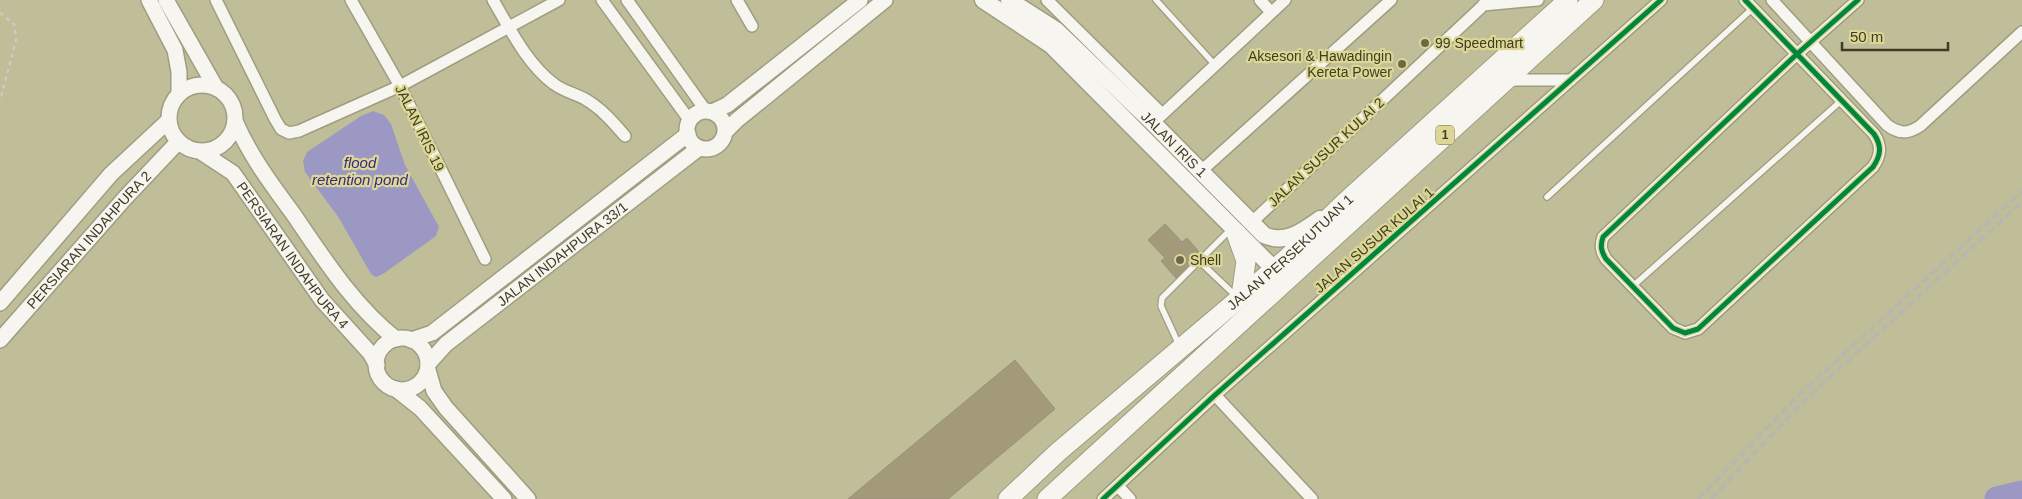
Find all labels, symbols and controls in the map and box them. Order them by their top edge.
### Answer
scale bar [1842,20,1948,52]
text: 50 m [1850,28,1883,45]
place label: 99 Speedmart [1435,35,1523,51]
marker: 99 Speedmart [1419,37,1431,49]
place label: Aksesori & Hawadingin Kereta Power [1248,48,1392,80]
marker: Aksesori & Hawadingin Kereta Power [1396,58,1408,70]
street label: JALAN IRIS 19 [392,82,448,174]
street label: JALAN SUSUR KULAI 2 [1265,94,1387,210]
street label: JALAN IRIS 1 [1138,108,1210,181]
road number: 1 [1436,126,1454,144]
water label: flood retention pond [312,154,409,188]
street label: PERSIARAN INDAHPURA 2 [24,168,154,312]
street label: PERSIARAN INDAHPURA 4 [234,179,352,332]
street label: JALAN SUSUR KULAI 1 [1311,184,1437,296]
street label: JALAN PERSEKUTUAN 1 [1224,191,1356,313]
street label: JALAN INDAHPURA 33/1 [494,198,631,309]
place label: Shell [1190,252,1221,268]
marker: Shell [1174,254,1186,266]

